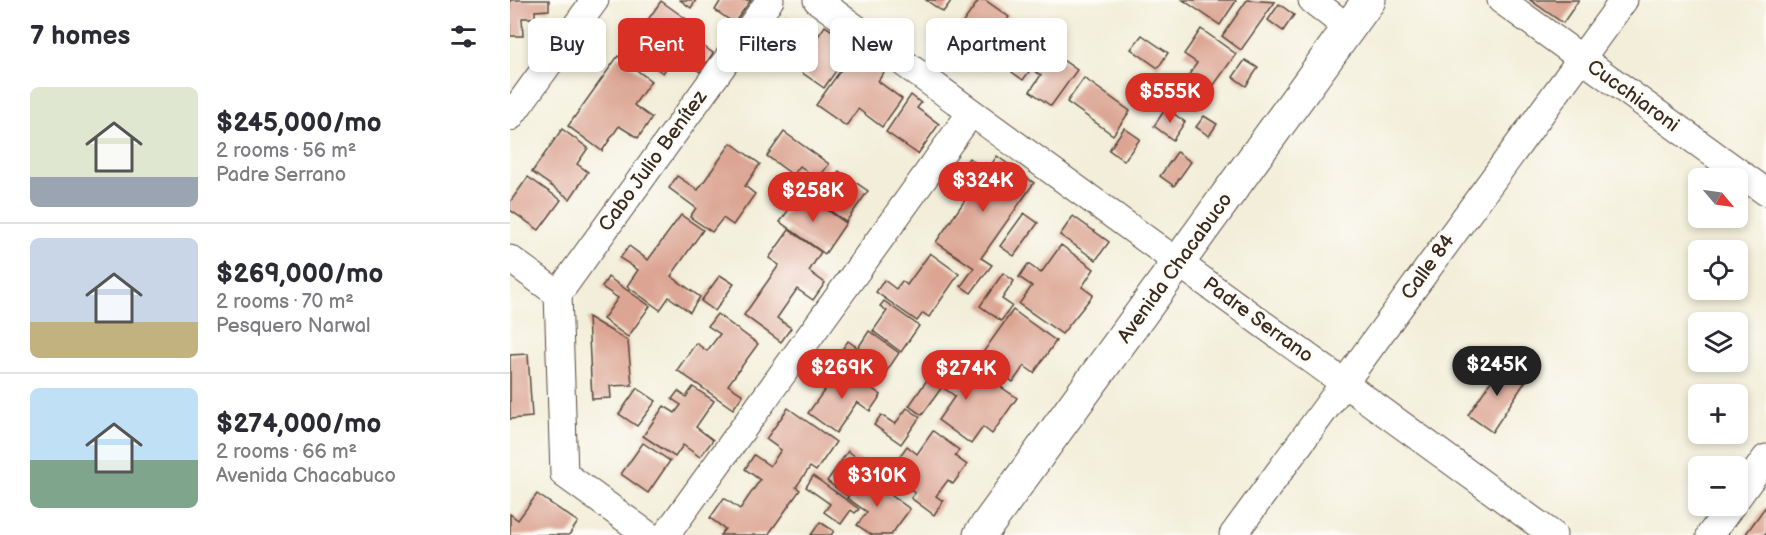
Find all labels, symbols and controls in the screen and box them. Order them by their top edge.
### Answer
chip: Buy [528,18,606,72]
chip: Rent [618,18,705,72]
chip: Filters [717,18,818,72]
chip: New [830,18,914,72]
chip: Apartment [926,18,1067,72]
icon: filters [447,20,480,53]
text: 7 homes [30,21,130,52]
street label: Cucchiaroni [1582,55,1684,137]
pin: $555K [1128,73,1212,124]
text: $555K [1139,80,1201,104]
street label: Cabo Julio Benítez [594,85,712,236]
text: $245,000/mo [216,108,382,139]
icon: home [78,111,150,183]
text: 2 rooms · 56 m² [216,139,356,163]
pin: $324K [941,162,1025,213]
text: Padre Serrano [216,163,346,187]
north arrow [1688,168,1748,228]
map controls [1688,168,1748,516]
text: $324K [952,169,1014,193]
pin: $258K [771,172,855,223]
text: $258K [782,179,844,203]
street label: Avenida Chacabuco [1112,188,1238,348]
street label: Calle 84 [1396,229,1460,305]
button: locate [1688,240,1748,300]
text: $269,000/mo [216,259,383,290]
icon: home [78,262,150,334]
street label: Padre Serrano [1198,272,1318,368]
text: 2 rooms · 70 m² [216,290,354,314]
button: layers [1688,312,1748,372]
text: Pesquero Narwal [216,314,370,338]
pin: $245K [1455,346,1539,397]
pin: $269K [800,349,884,400]
pin: $274K [924,350,1008,401]
text: $245K [1466,353,1528,377]
text: $269K [811,356,873,380]
text: $274K [935,357,997,381]
button: + [1688,384,1748,444]
text: $274,000/mo [216,409,381,440]
icon: home [78,412,150,484]
text: 2 rooms · 66 m² [216,440,357,464]
button: − [1688,456,1748,516]
pin: $310K [835,457,919,508]
text: Avenida Chacabuco [216,464,396,488]
text: $310K [847,464,907,488]

